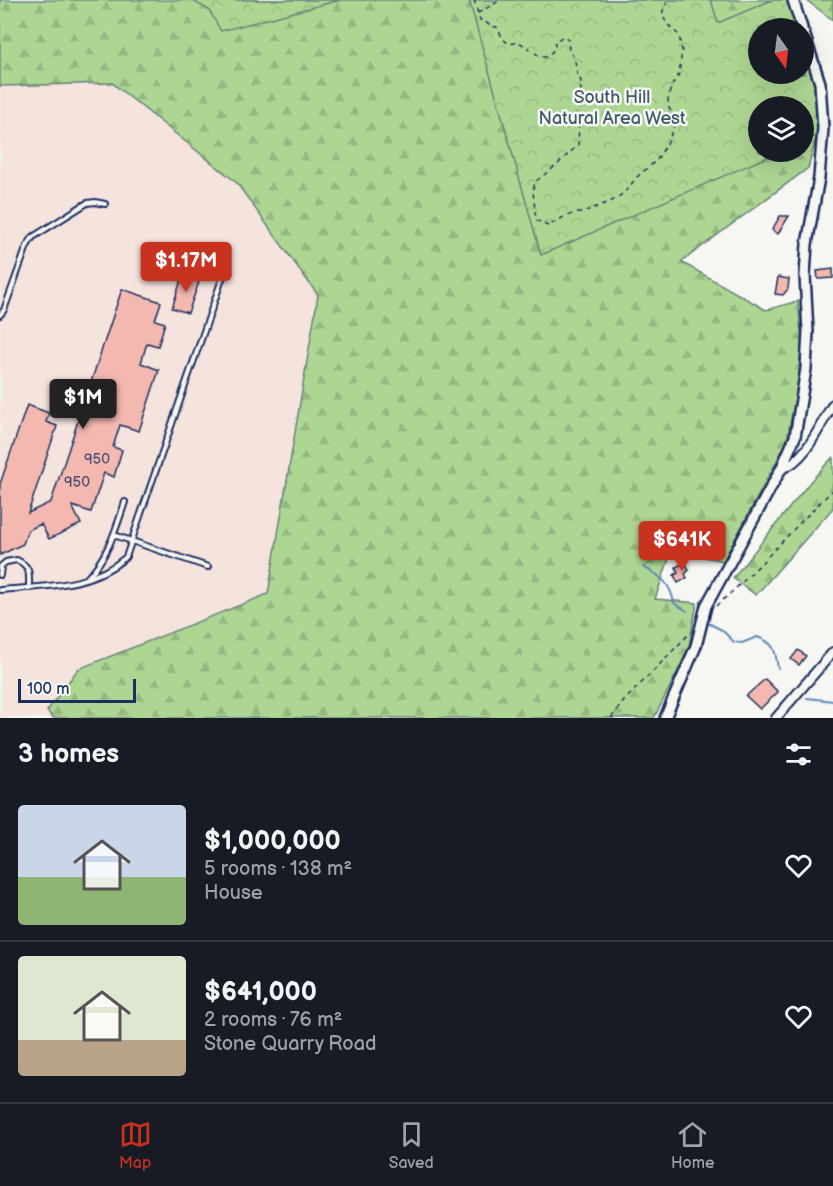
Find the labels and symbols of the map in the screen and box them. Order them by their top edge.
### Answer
north arrow [748,18,814,84]
park label: South Hill Natural Area West [538,87,686,129]
pin: $1.17M [137,242,235,293]
pin: $1M [54,379,112,430]
house number: 950 [84,450,110,469]
house number: 950 [64,473,90,492]
pin: $641K [640,521,724,572]
scale bar [18,676,136,704]

